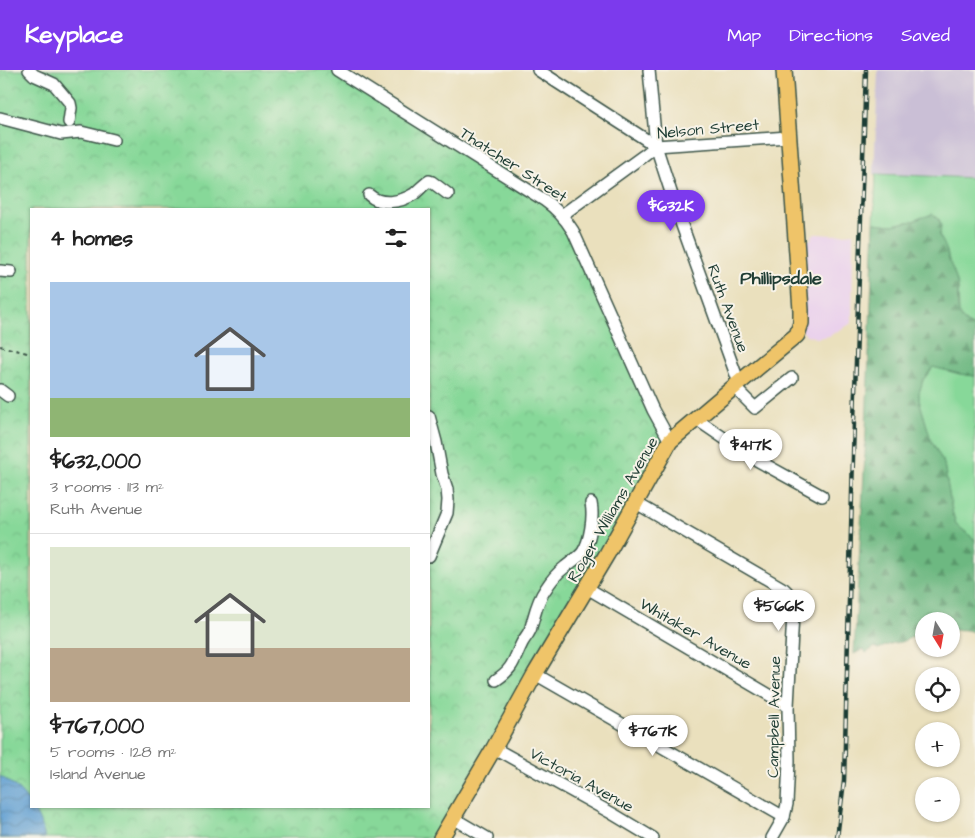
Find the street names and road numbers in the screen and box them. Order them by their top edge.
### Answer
street label: Nelson Street [656,114,760,144]
street label: Thatcher Street [456,122,572,208]
street label: Ruth Avenue [702,261,754,356]
street label: Roger Williams Avenue [562,432,665,587]
street label: Whitaker Avenue [636,593,756,675]
street label: Campbell Avenue [762,656,786,778]
street label: Victoria Avenue [526,742,638,818]

